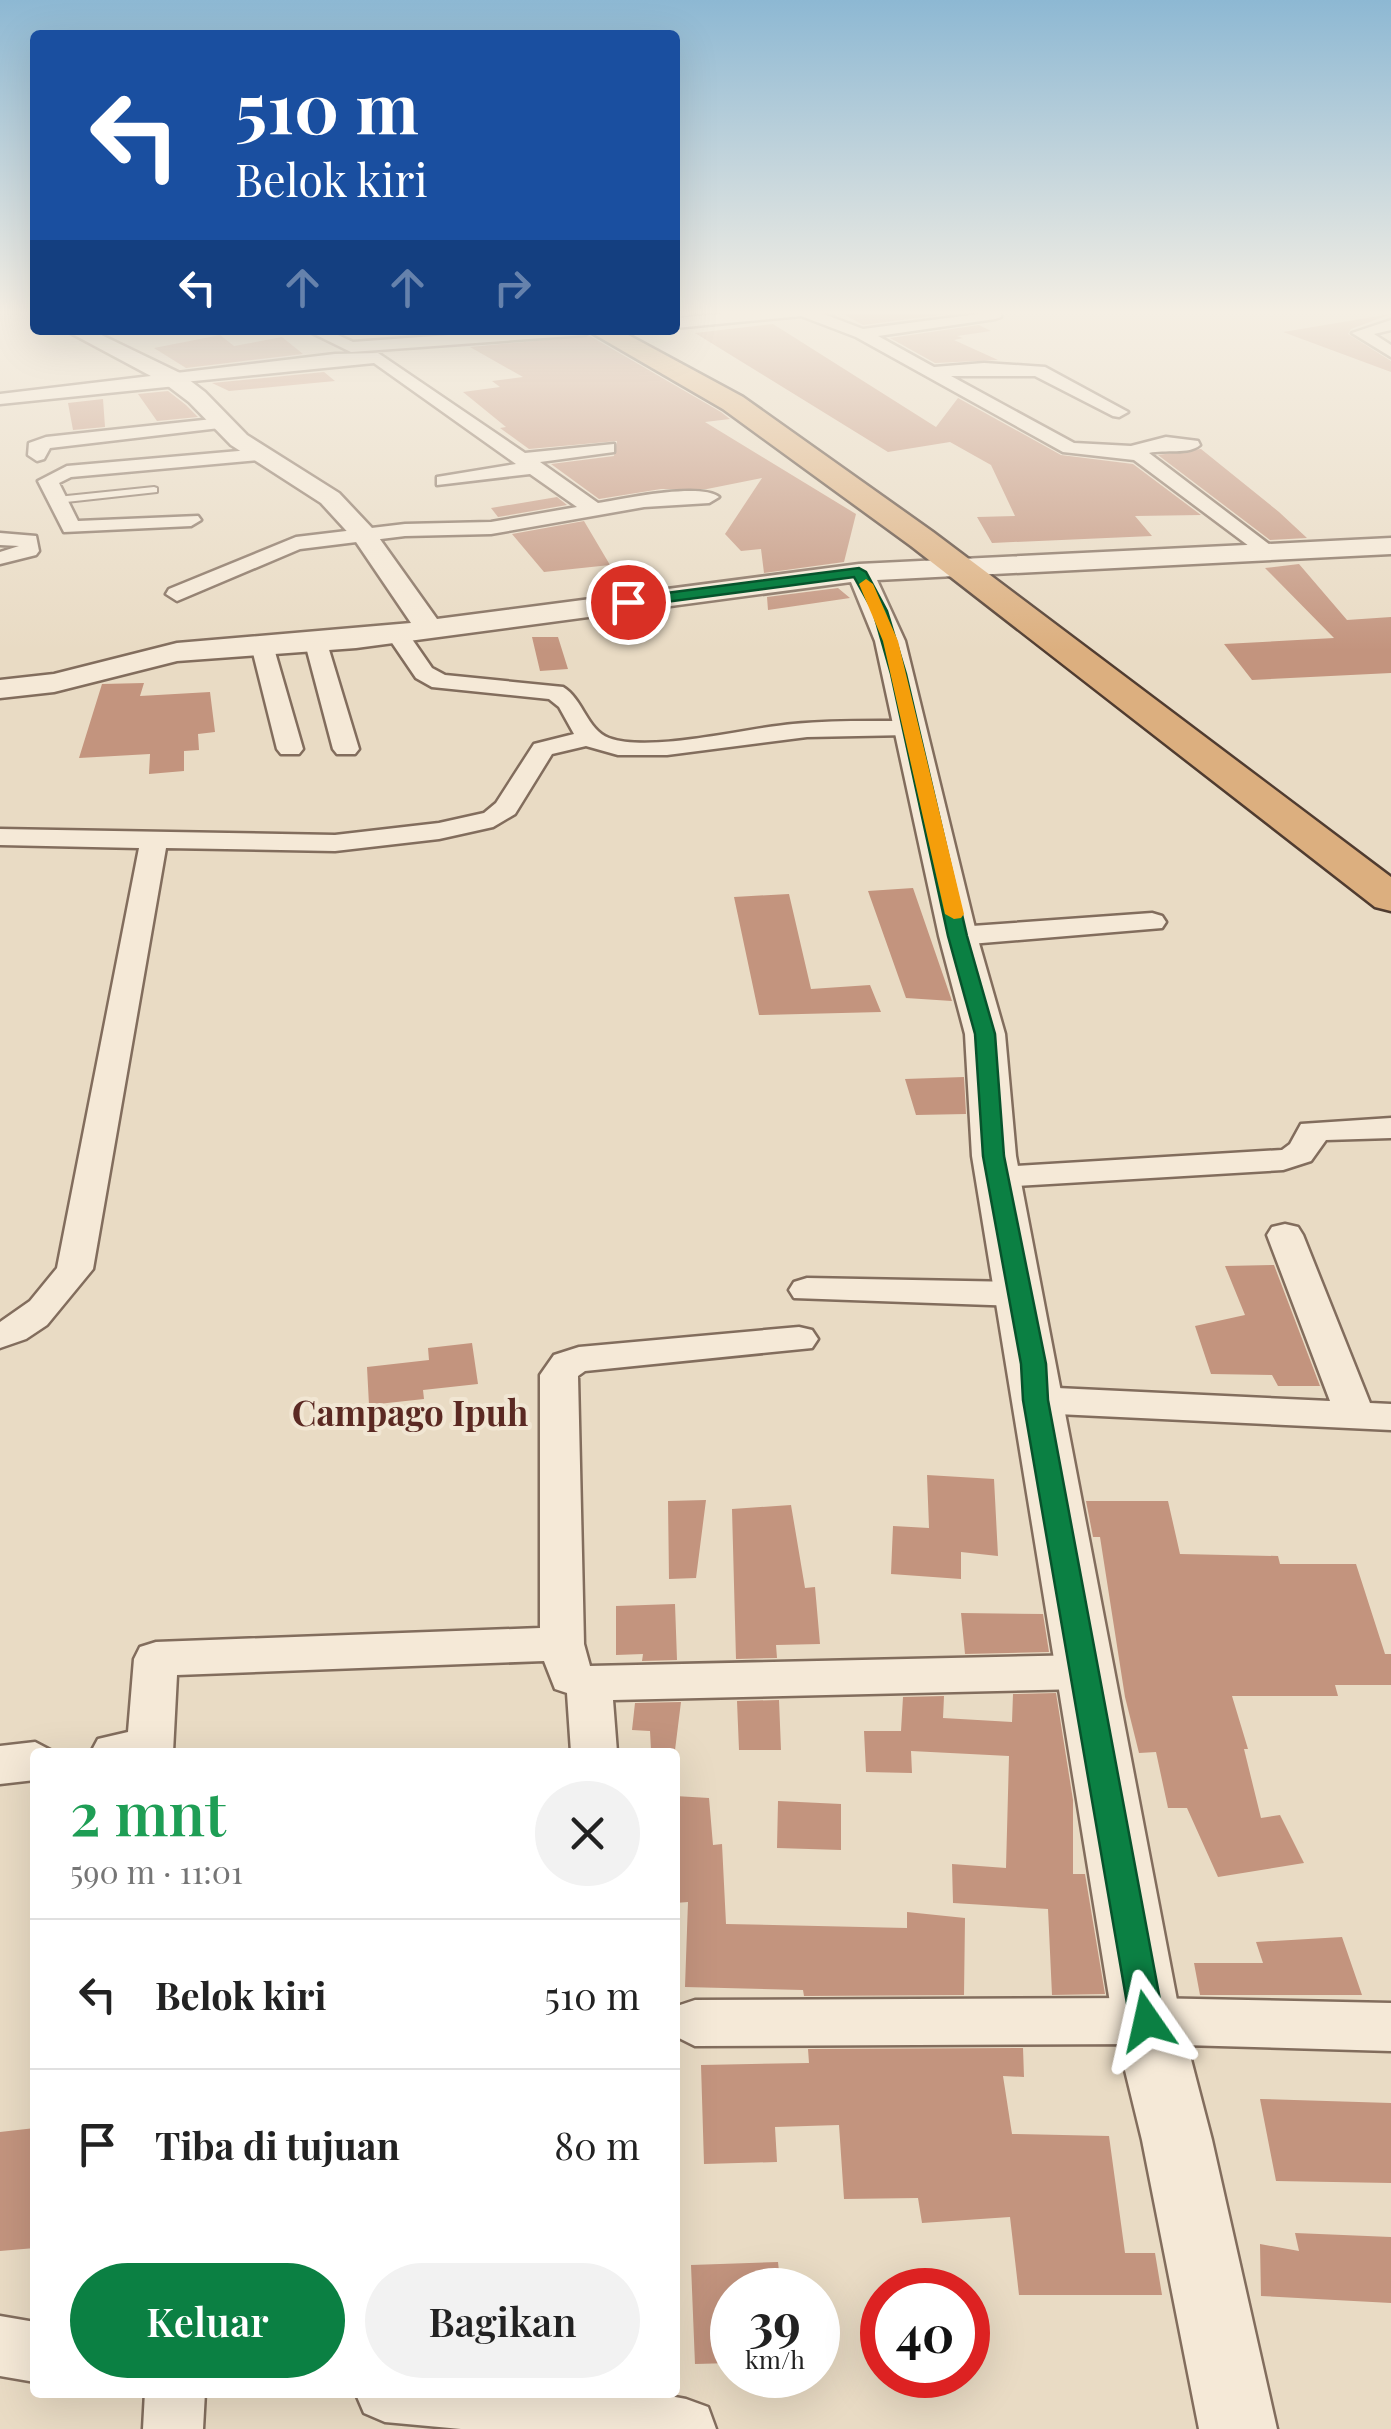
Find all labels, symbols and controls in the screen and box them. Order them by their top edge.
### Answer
text: 510 m [235,58,419,152]
icon: left [70,70,200,200]
text: Belok kiri [235,148,428,208]
icon: left [170,260,225,315]
icon: ahead [275,260,330,315]
icon: ahead [380,260,435,315]
icon: right [485,260,540,315]
pin [586,560,671,645]
icon: arrive [601,575,656,630]
district label: Campago Ipuh [292,1388,528,1435]
text: 2 mnt [70,1771,226,1851]
button: close [535,1781,640,1886]
text: 590 m · 11:01 [70,1849,243,1892]
icon: left [70,1967,125,2022]
text: Belok kiri [155,1969,327,2020]
text: 510 m [544,1969,640,2020]
position arrow [1095,1969,1199,2073]
icon: arrive [70,2117,125,2172]
text: Tiba di tujuan [155,2119,400,2170]
text: 80 m [554,2119,640,2170]
button: Keluar [70,2263,345,2378]
button: Bagikan [365,2263,640,2378]
speed limit sign: 40 [860,2268,990,2398]
text: 39 [749,2287,801,2354]
text: km/h [745,2342,805,2375]

